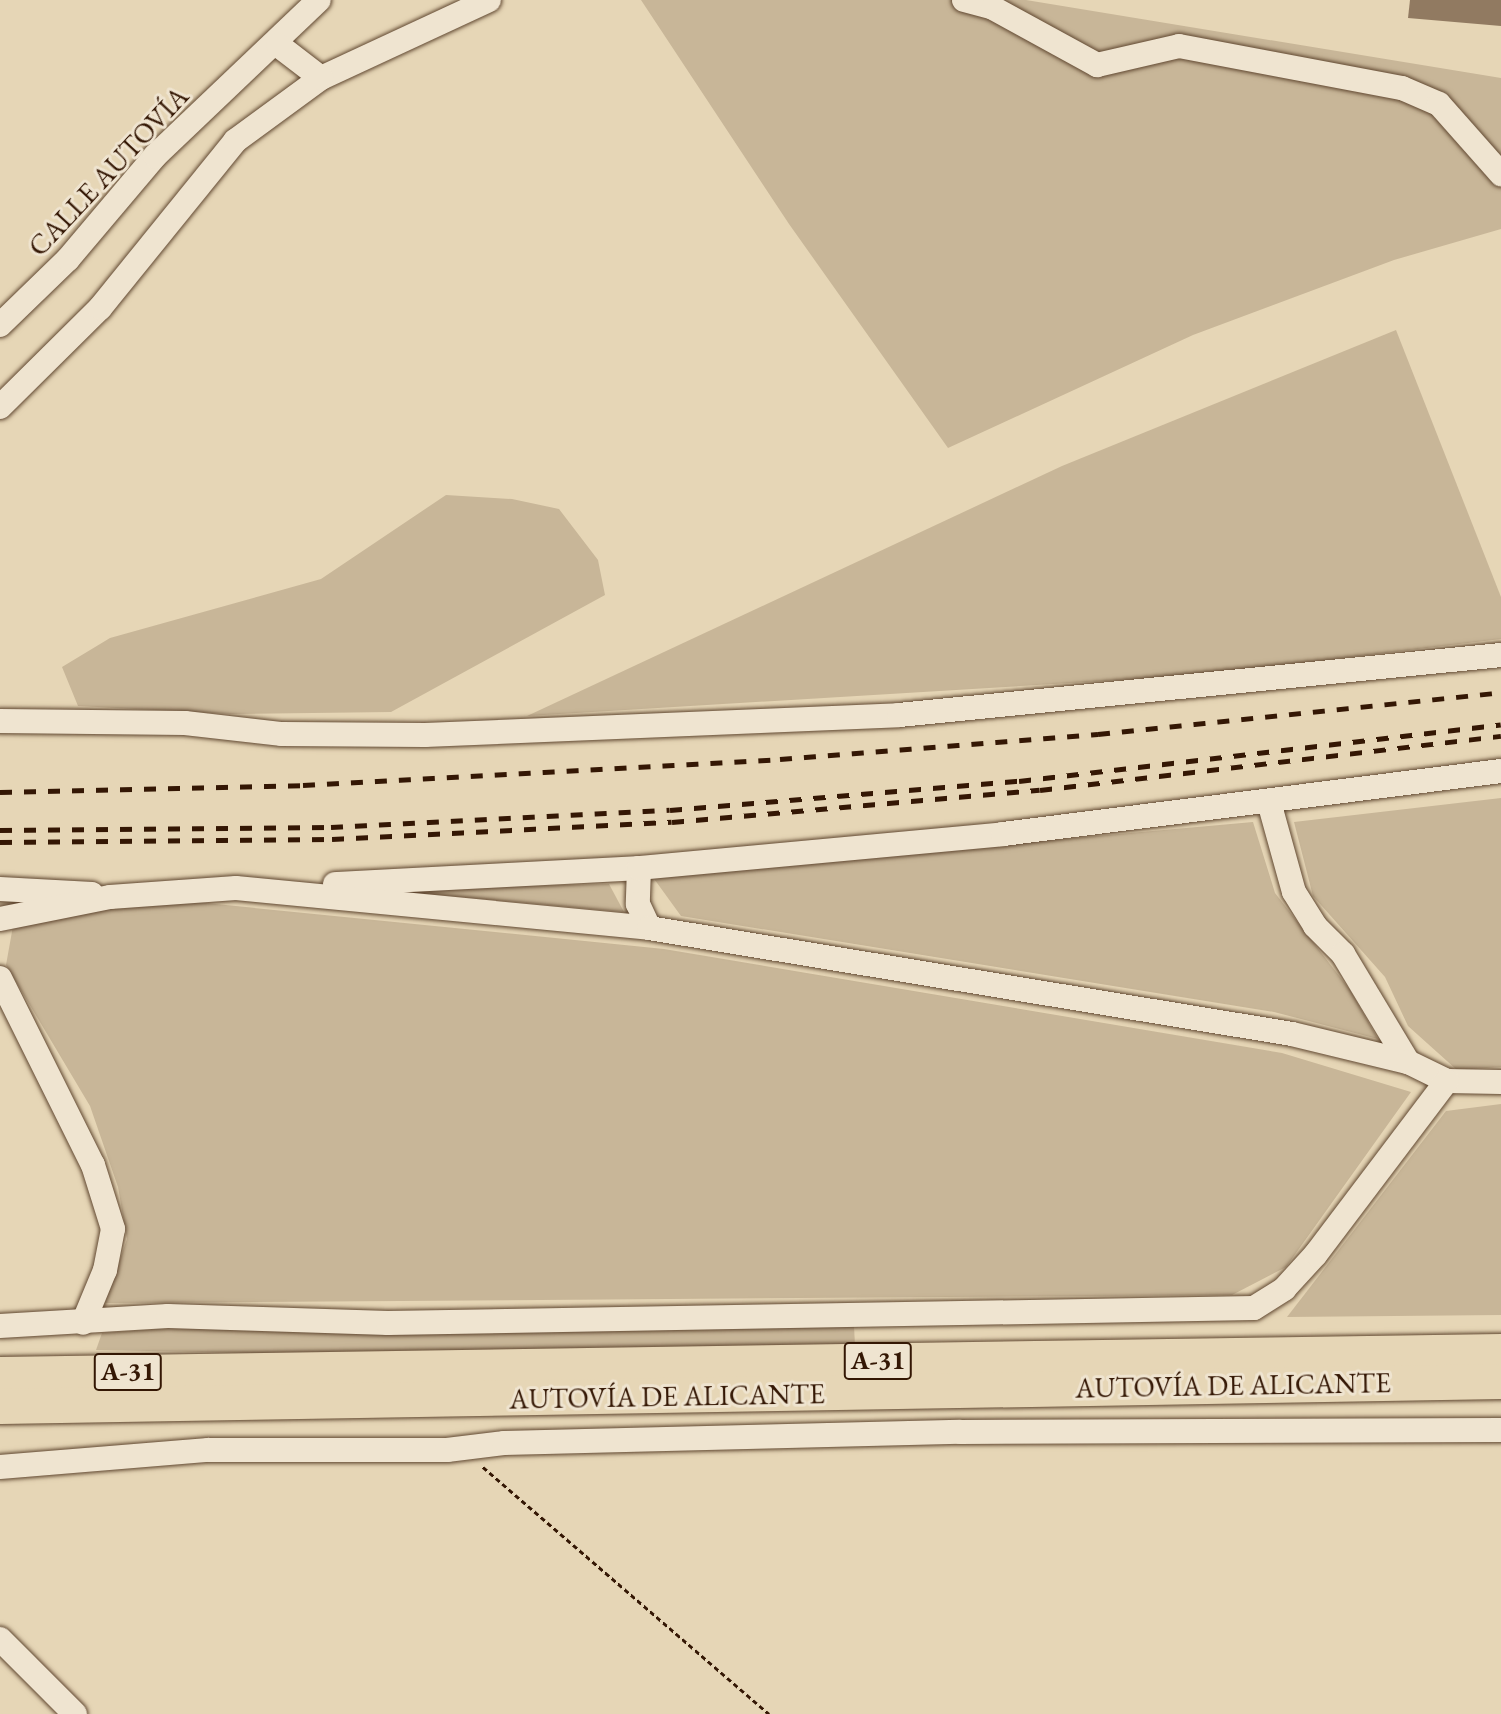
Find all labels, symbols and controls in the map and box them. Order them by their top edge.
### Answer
street label: CALLE AUTOVÍA [21,79,195,263]
road number: A-31 [843,1338,913,1384]
road number: A-31 [93,1350,163,1394]
street label: AUTOVÍA DE ALICANTE [1075,1365,1391,1405]
street label: AUTOVÍA DE ALICANTE [509,1376,825,1416]

